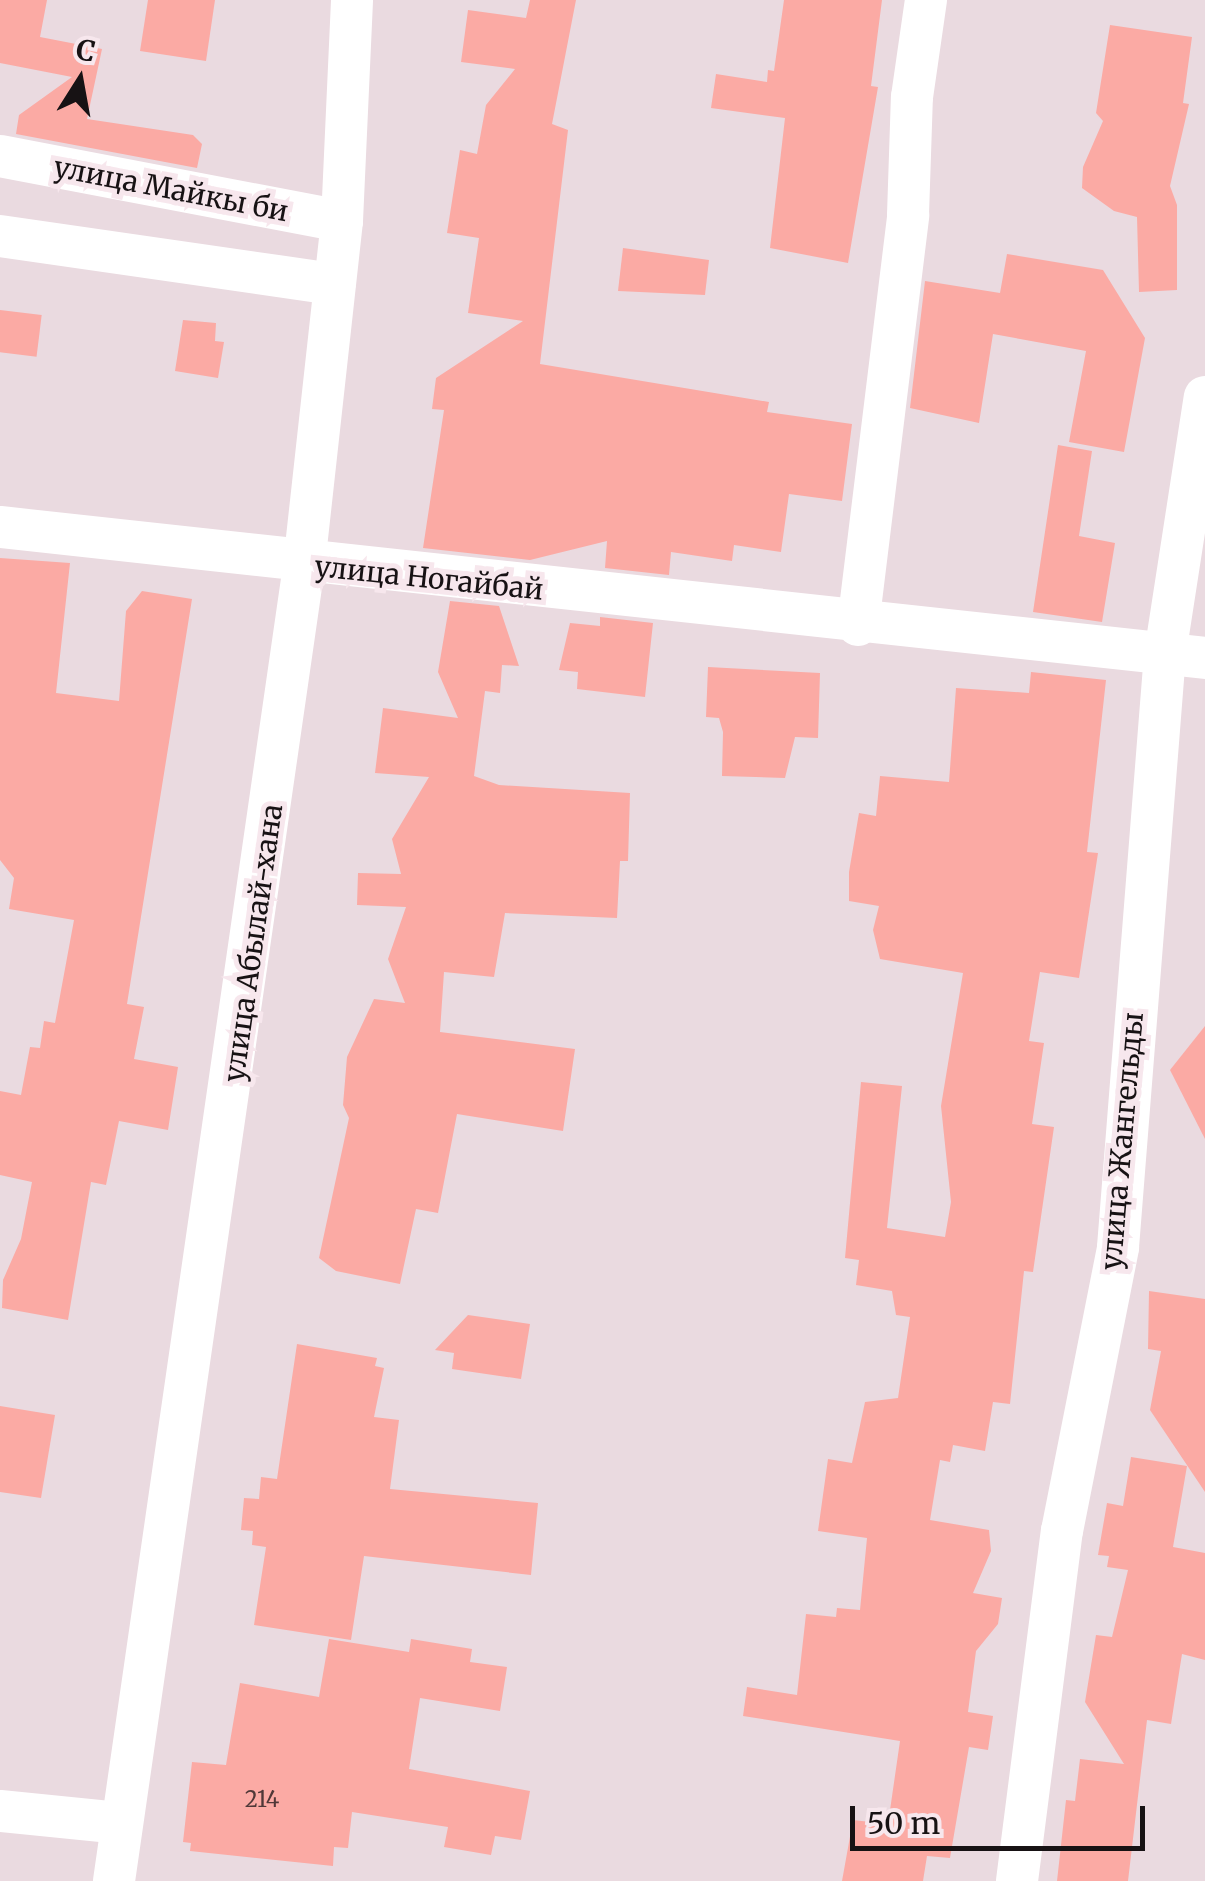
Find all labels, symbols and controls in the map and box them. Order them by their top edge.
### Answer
north arrow [30,30,130,130]
text: С [73,31,98,70]
street label: улица Майкы би [51,150,291,228]
street label: улица Ногайбай [313,549,545,607]
street label: улица Абылай-хана [217,802,289,1084]
street label: улица Жангельды [1094,1011,1150,1271]
scale bar [855,1786,1150,1848]
house number: 214 [245,1787,279,1813]
text: 50 m [867,1804,940,1842]

